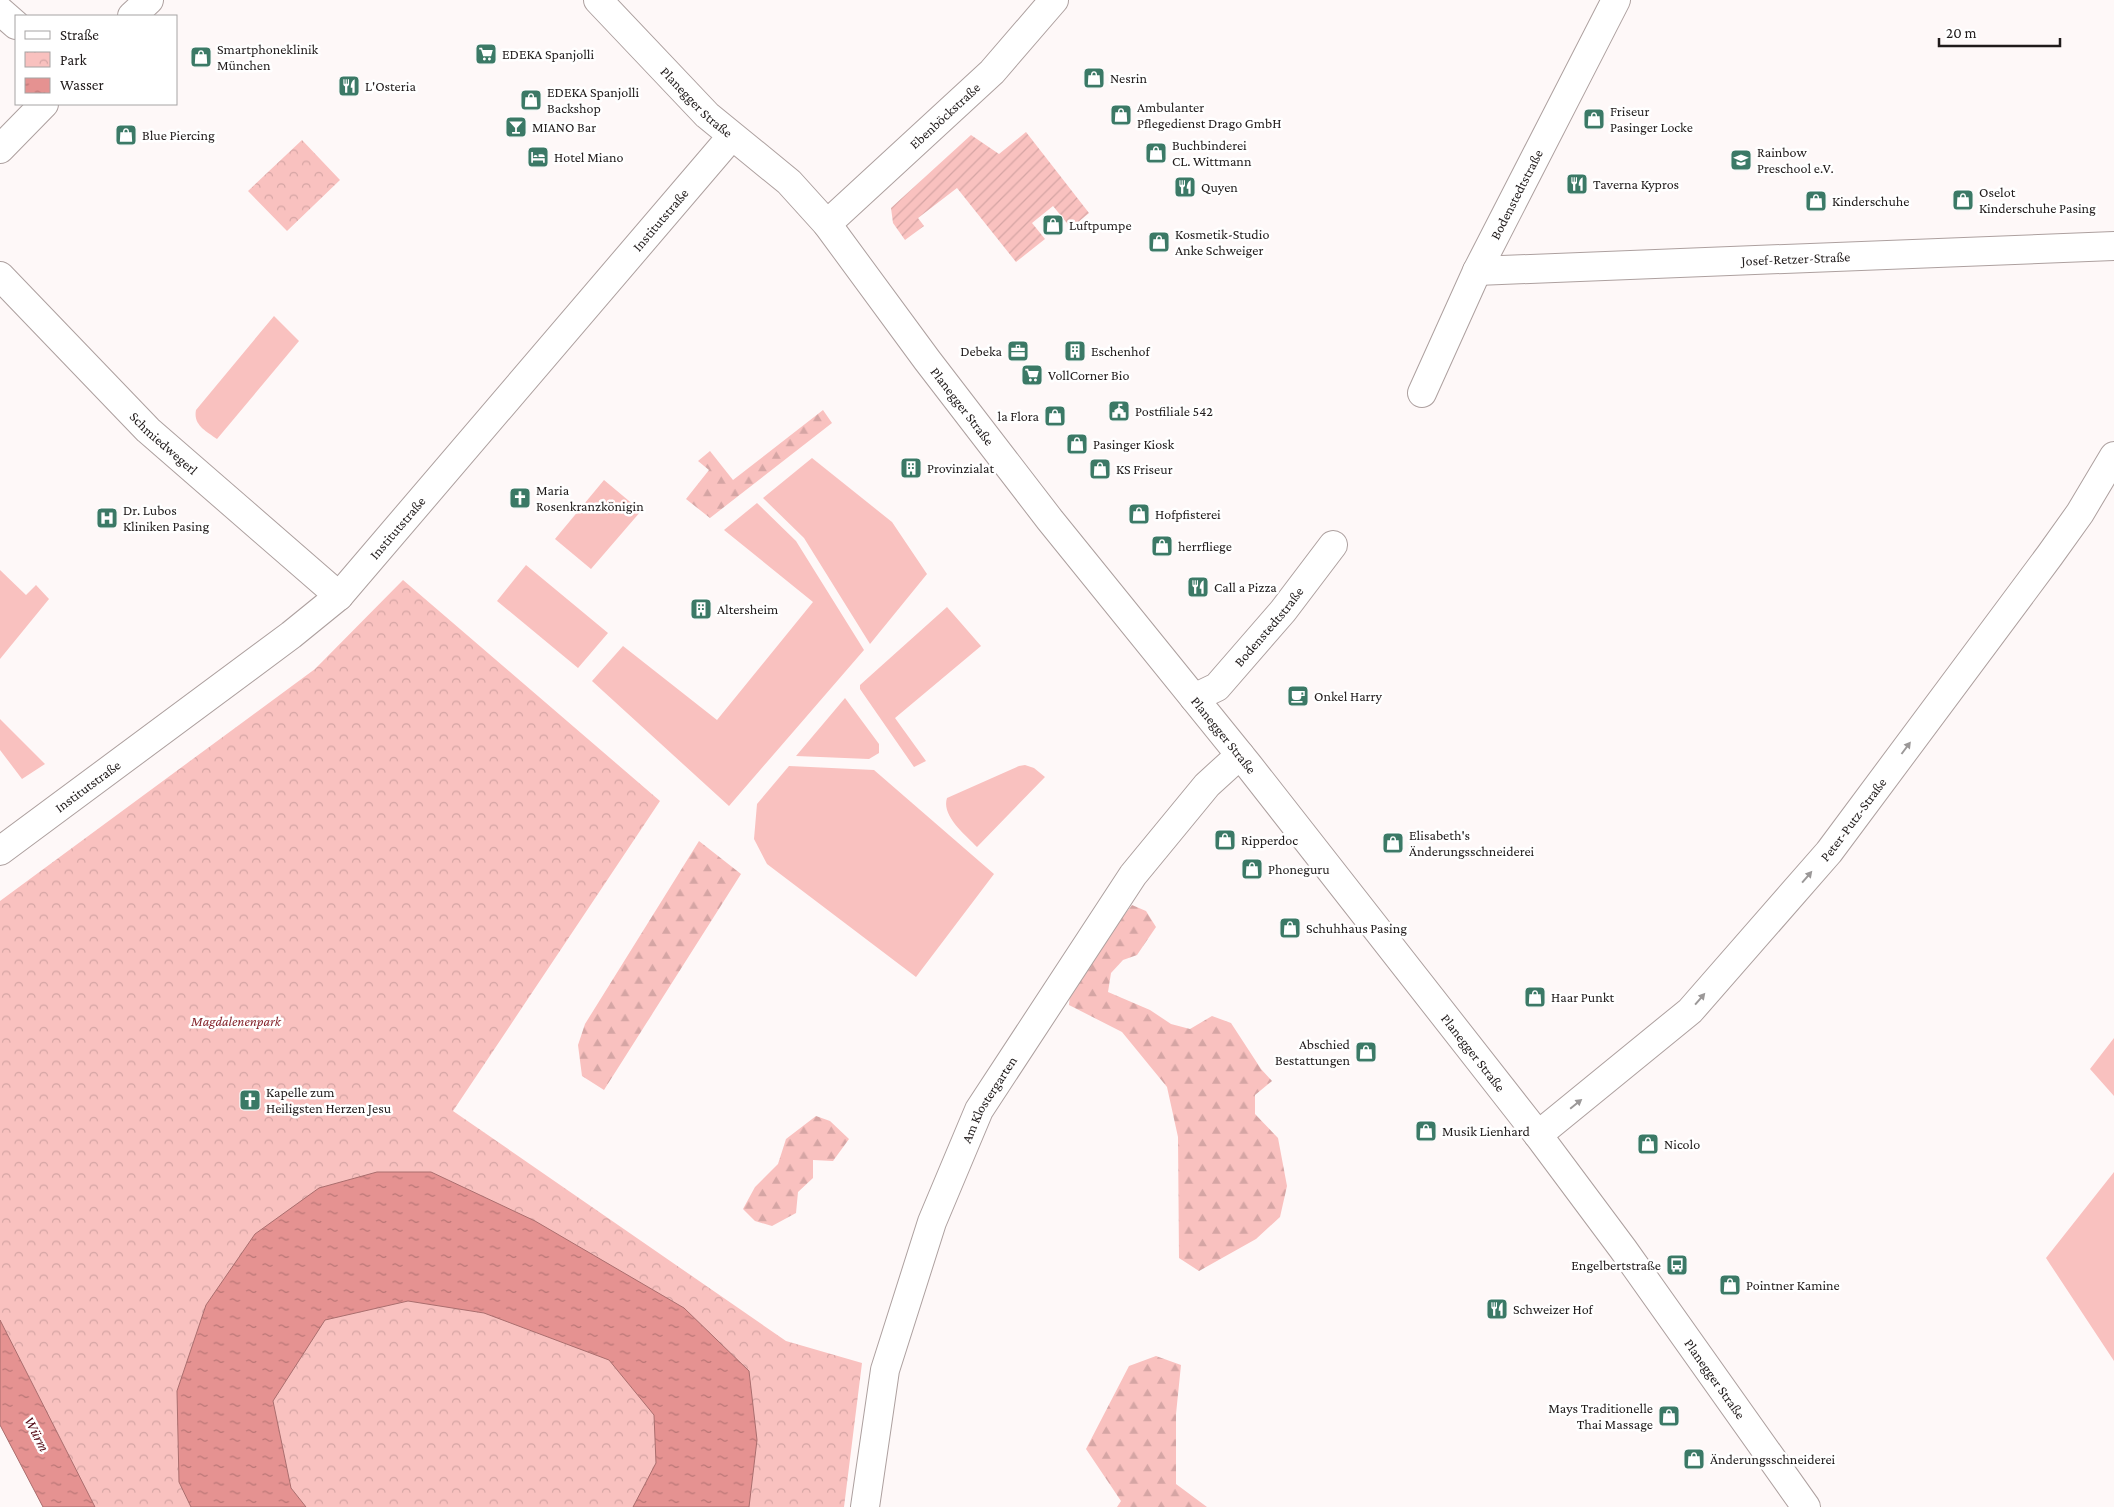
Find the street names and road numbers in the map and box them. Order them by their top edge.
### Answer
street label: Planegger Straße [657,63,736,141]
street label: Ebenböckstraße [906,79,983,152]
street label: Bodenstedtstraße [1487,147,1546,242]
street label: Institutstraße [629,185,692,254]
street label: Josef-Retzer-Straße [1739,248,1850,269]
street label: Planegger Straße [927,364,998,448]
street label: Schmiedwegerl [127,408,201,478]
street label: Institutstraße [366,493,429,562]
street label: Bodenstedtstraße [1231,584,1307,670]
street label: Planegger Straße [1188,693,1260,777]
street label: Institutstraße [52,757,123,816]
street label: Peter-Putz-Straße [1817,774,1890,864]
street label: Planegger Straße [1438,1010,1509,1095]
street label: Am Klostergarten [958,1053,1020,1146]
street label: Planegger Straße [1681,1336,1749,1422]

